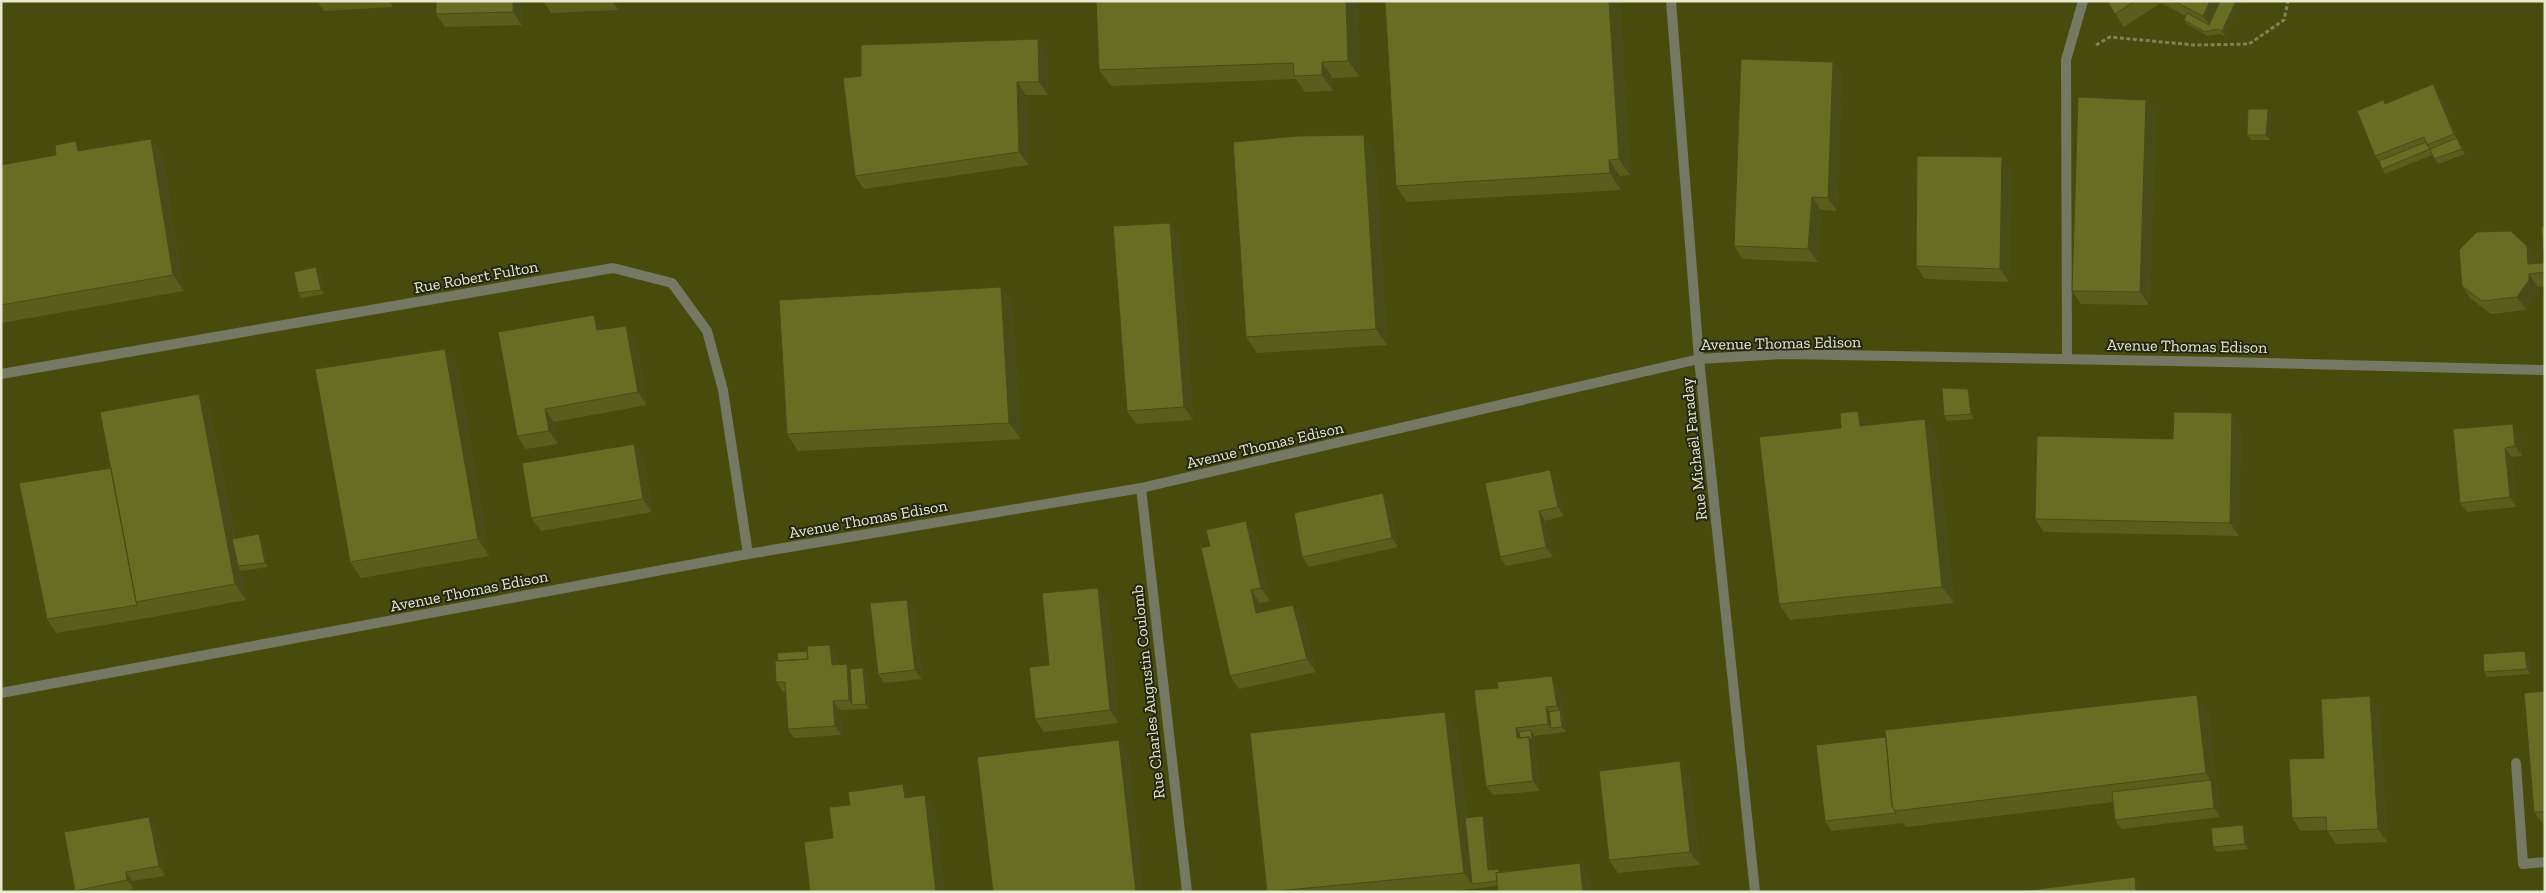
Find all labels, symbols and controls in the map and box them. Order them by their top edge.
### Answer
street label: Rue Robert Fulton [412,257,540,297]
street label: Avenue Thomas Edison [1701,332,1862,354]
street label: Avenue Thomas Edison [2107,335,2268,357]
street label: Rue Michaël Faraday [1677,376,1711,521]
street label: Avenue Thomas Edison [1185,418,1346,472]
street label: Avenue Thomas Edison [787,496,949,542]
street label: Avenue Thomas Edison [388,566,550,616]
street label: Rue Charles Augustin Coulomb [1127,584,1169,800]

